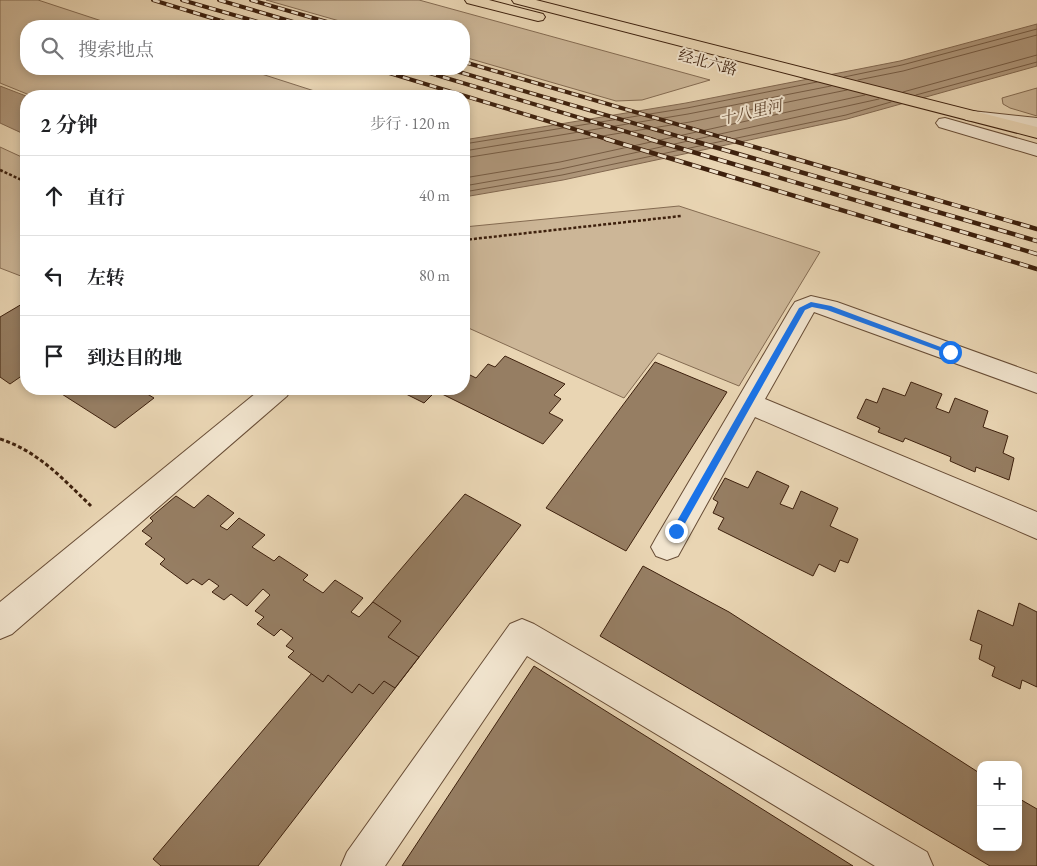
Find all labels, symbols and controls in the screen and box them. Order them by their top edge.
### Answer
search box [20,20,470,75]
icon: search [38,34,66,62]
text: 搜索地点 [78,37,154,62]
street label: 经北六路 [677,45,739,79]
water label: 十八里河 [717,94,787,129]
text: 2 分钟 [40,111,98,138]
text: 步行 · 120 m [370,113,450,134]
icon: ahead [40,182,68,210]
text: 直行 [87,185,125,210]
text: 40 m [419,185,450,206]
icon: left [40,262,68,290]
text: 左转 [87,265,125,290]
text: 80 m [419,265,450,286]
route start [939,341,962,364]
icon: arrive [40,342,68,370]
text: 到达目的地 [87,345,182,370]
route end [665,520,688,543]
map controls [977,761,1022,851]
button: + [977,761,1022,806]
button: − [977,806,1022,851]

